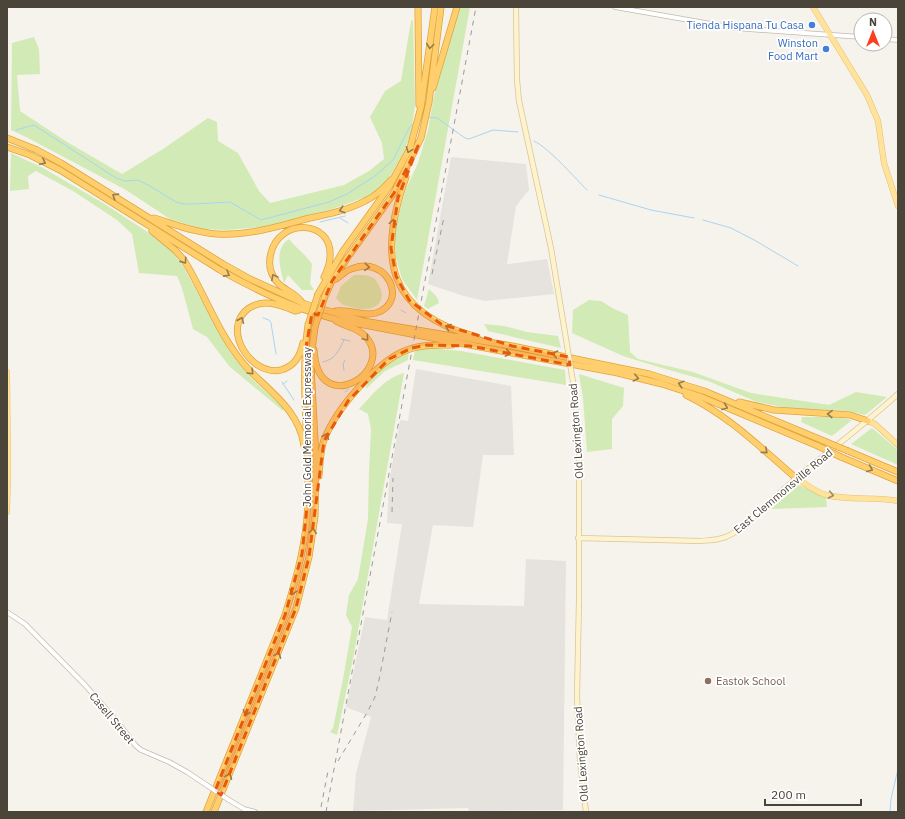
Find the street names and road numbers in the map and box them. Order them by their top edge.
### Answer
street label: John Gold Memorial Expressway [300,346,314,507]
street label: Old Lexington Road [566,383,586,479]
street label: East Clemmonsville Road [731,446,835,536]
street label: Casell Street [86,689,138,747]
street label: Old Lexington Road [571,706,591,802]

